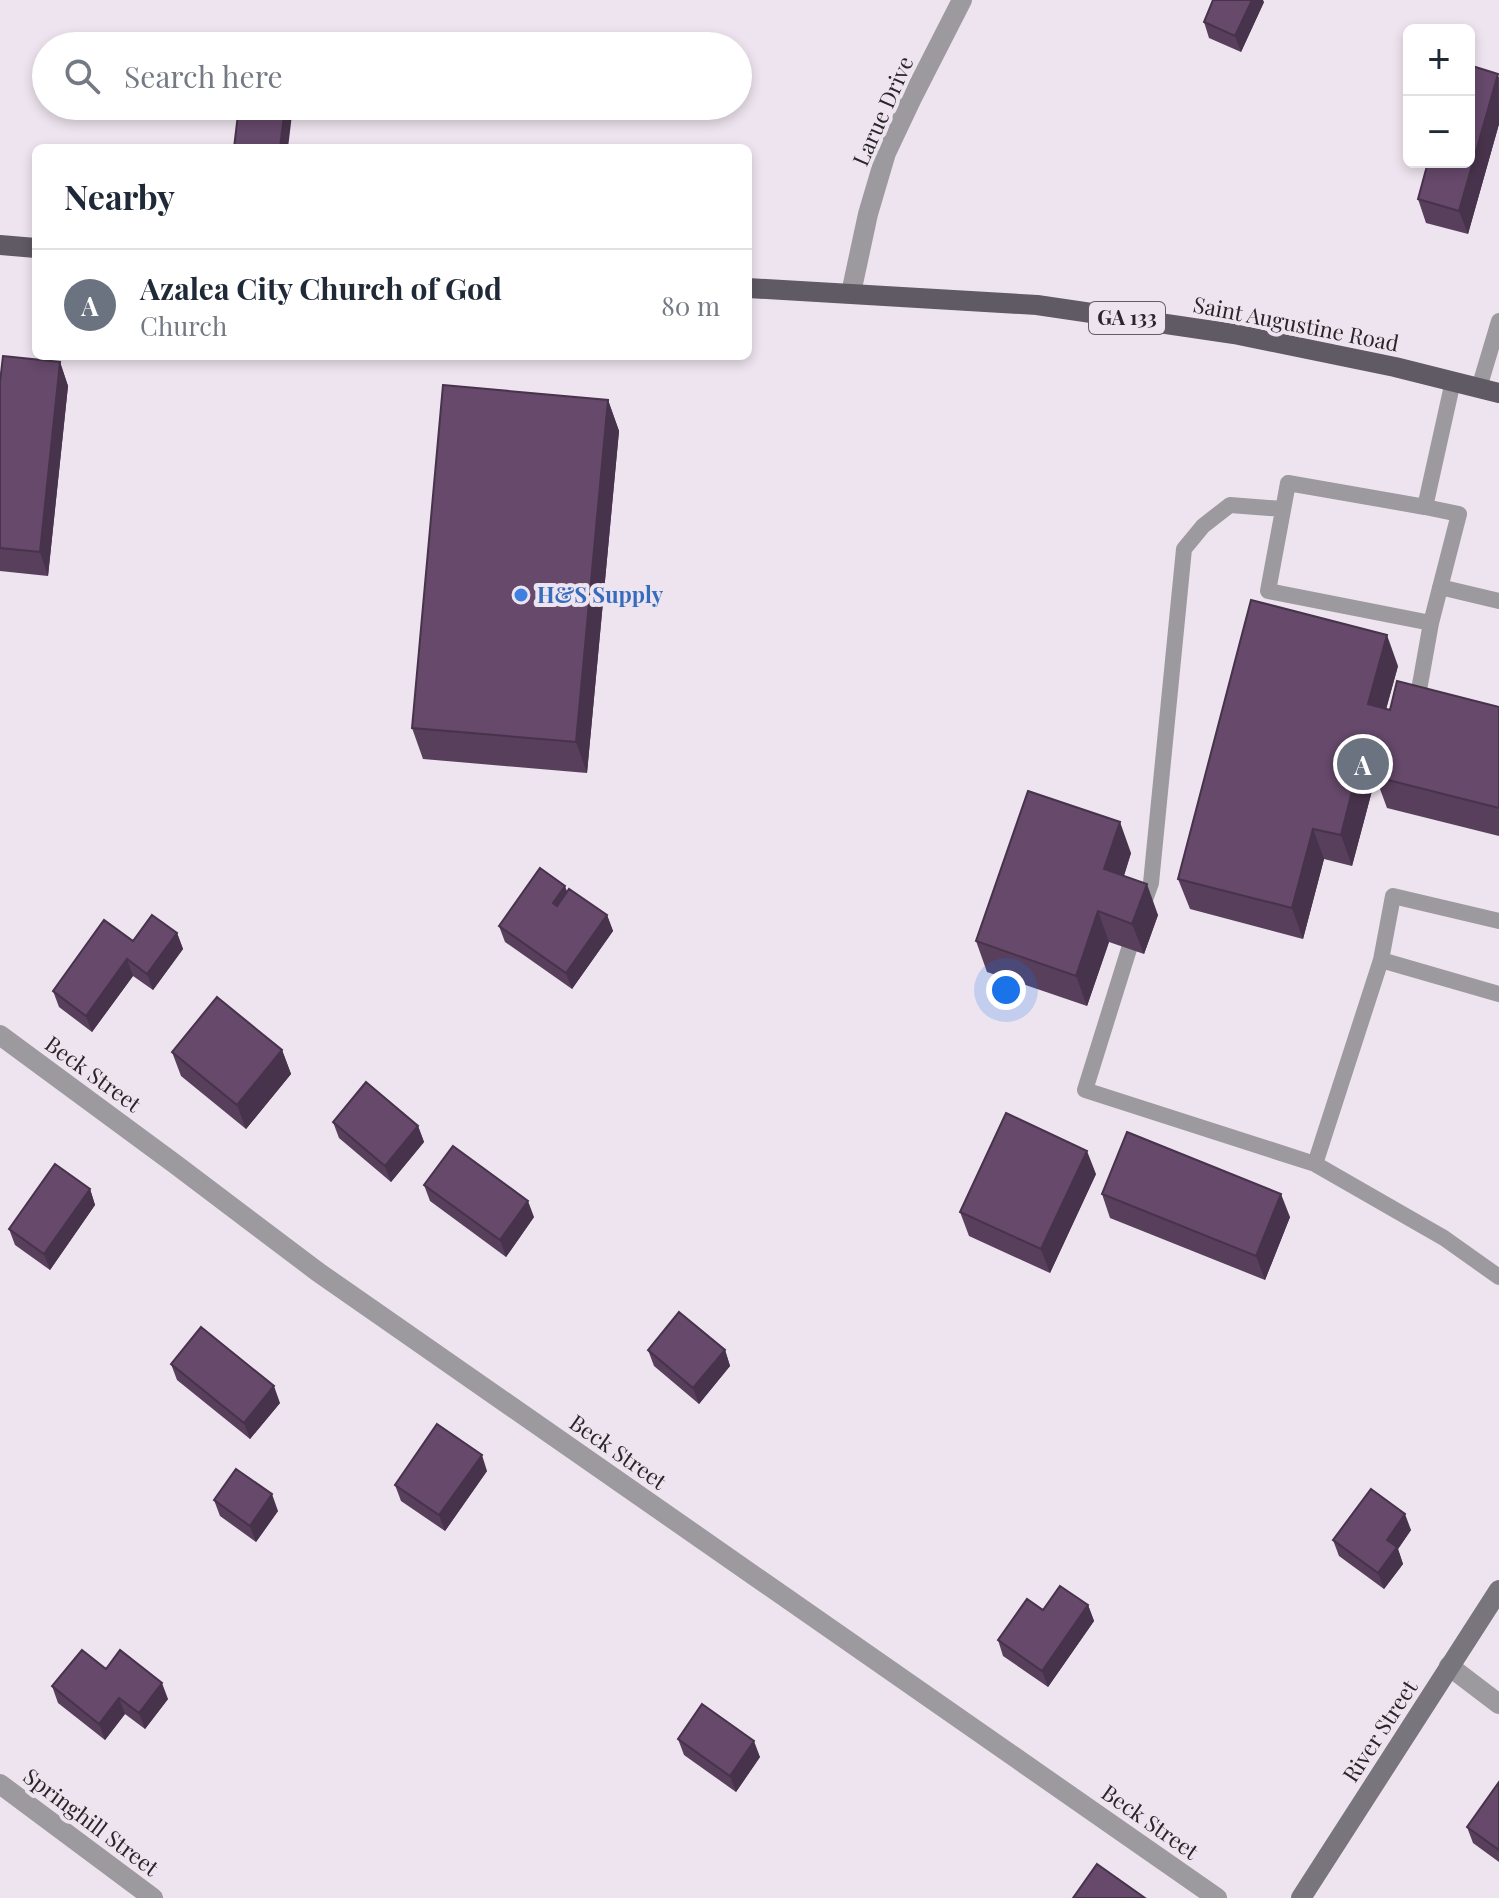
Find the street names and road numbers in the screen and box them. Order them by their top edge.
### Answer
street label: Larue Drive [845,51,920,170]
street label: Saint Augustine Road [1191,288,1402,358]
road number: GA 133 [1089,302,1165,334]
street label: Beck Street [39,1028,149,1119]
street label: Beck Street [564,1407,674,1496]
street label: River Street [1335,1673,1424,1787]
street label: Springhill Street [18,1760,166,1883]
street label: Beck Street [1096,1777,1206,1866]

